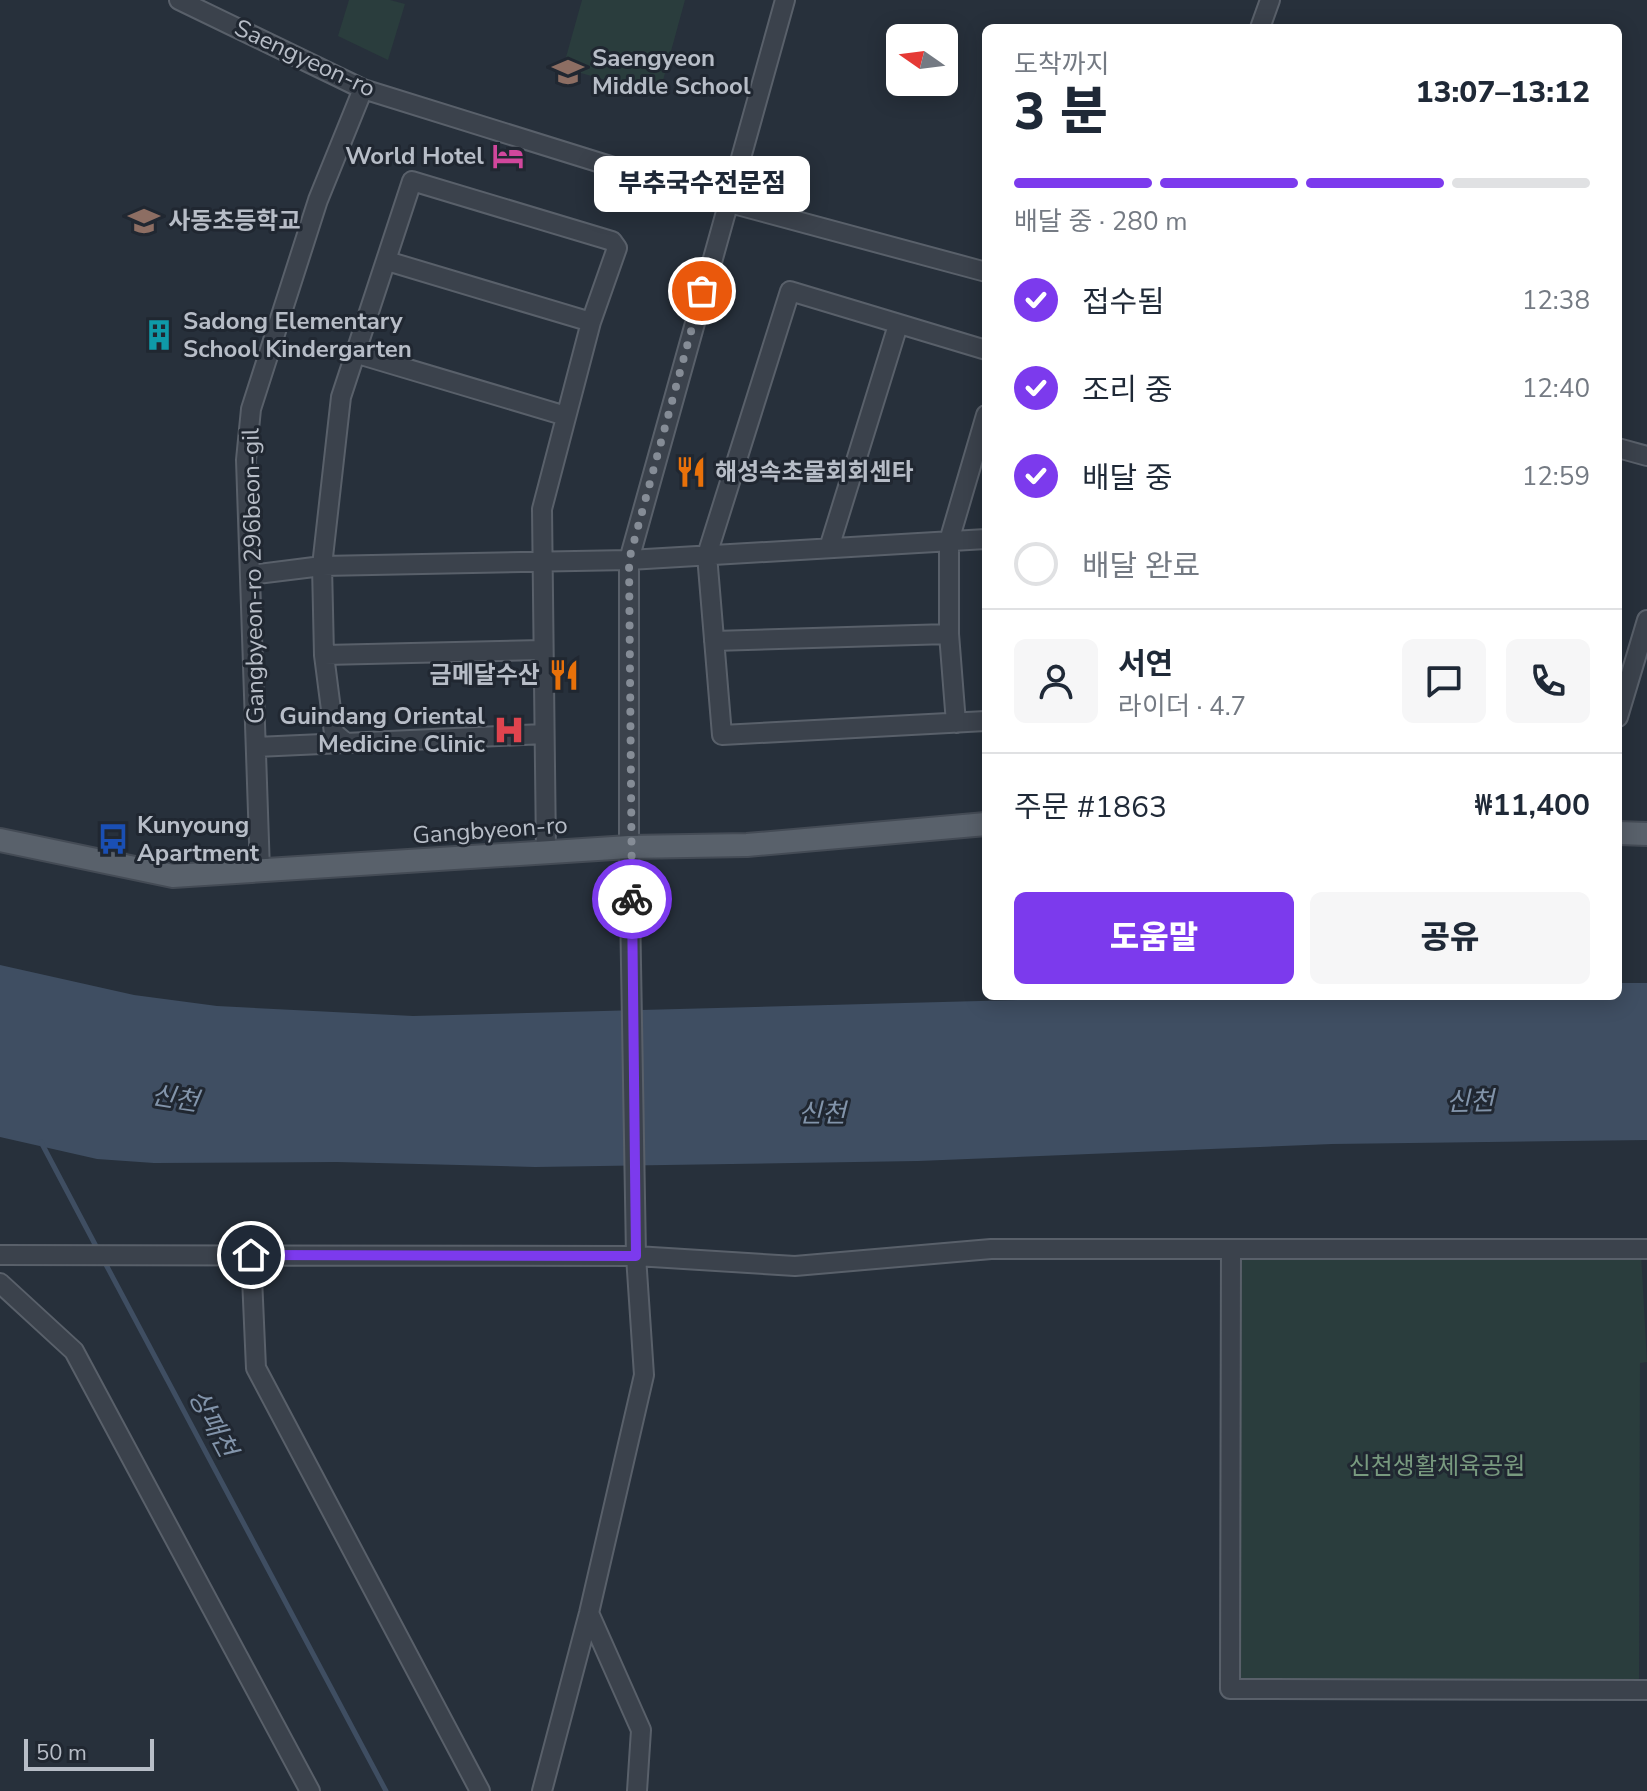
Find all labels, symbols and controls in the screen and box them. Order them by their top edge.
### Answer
street label: Saengyeon-ro [229,11,381,105]
north arrow [886,24,958,96]
map controls [886,24,958,96]
place label: Saengyeon Middle School [592,42,751,102]
text: 도착까지 [1014,47,1110,82]
school or university icon: Saengyeon Middle School [551,55,585,89]
text: 13:07–13:12 [1415,72,1590,113]
text: 3 분 [1014,76,1108,147]
hotel icon: World Hotel [491,139,525,173]
place label: World Hotel [345,140,484,172]
callout: 부추국수전문점 [594,155,810,211]
text: 부추국수전문점 [618,166,786,201]
school or university icon: 사동초등학교 [127,204,161,238]
text: 배달 중 · 280 m [1014,204,1187,239]
place label: 사동초등학교 [168,205,300,237]
pin [668,257,736,325]
icon: bag [680,269,724,313]
icon: check [1014,278,1058,322]
text: 접수됨 [1082,282,1165,323]
text: 12:38 [1522,283,1590,318]
place label: Sadong Elementary School Kindergarten [183,305,412,365]
building icon: Sadong Elementary School Kindergarten [142,318,176,352]
icon: check [1014,366,1058,410]
text: 조리 중 [1082,370,1173,411]
text: 12:40 [1522,371,1590,406]
street label: Gangbyeon-ro 296beon-gil [234,428,272,724]
icon: check [1014,454,1058,498]
restaurant icon: 해성속초물회회센타 [674,455,708,489]
place label: 해성속초물회회센타 [715,456,914,488]
text: 배달 중 [1082,458,1173,499]
text: 12:59 [1522,459,1590,494]
text: 배달 완료 [1082,546,1200,587]
button: person [1014,639,1098,723]
button: chat [1402,639,1486,723]
button: phone [1506,639,1590,723]
text: 서연 [1118,644,1173,685]
restaurant icon: 금메달수산 [547,658,581,692]
place label: 금메달수산 [430,659,540,691]
text: 라이더 · 4.7 [1118,689,1246,724]
place label: Guindang Oriental Medicine Clinic [279,700,486,760]
hospital icon: Guindang Oriental Medicine Clinic [492,713,526,747]
text: ₩11,400 [1475,785,1590,826]
text: 주문 #1863 [1014,787,1167,828]
place label: Kunyoung Apartment [137,809,260,869]
street label: Gangbyeon-ro [411,809,569,851]
bus stop icon: Kunyoung Apartment [96,822,130,856]
courier [592,859,672,939]
icon: bike [610,877,654,921]
button: 도움말 [1014,892,1294,984]
button: 공유 [1310,892,1590,984]
water label: 신천 [149,1077,204,1120]
water label: 신천 [1446,1084,1497,1119]
water label: 신천 [798,1096,849,1131]
pin [217,1221,285,1289]
icon: home [229,1233,273,1277]
water label: 상패천 [180,1383,246,1466]
park label: 신천생활체육공원 [1349,1450,1525,1482]
scale bar [24,1735,154,1771]
text: 50 m [36,1738,87,1768]

